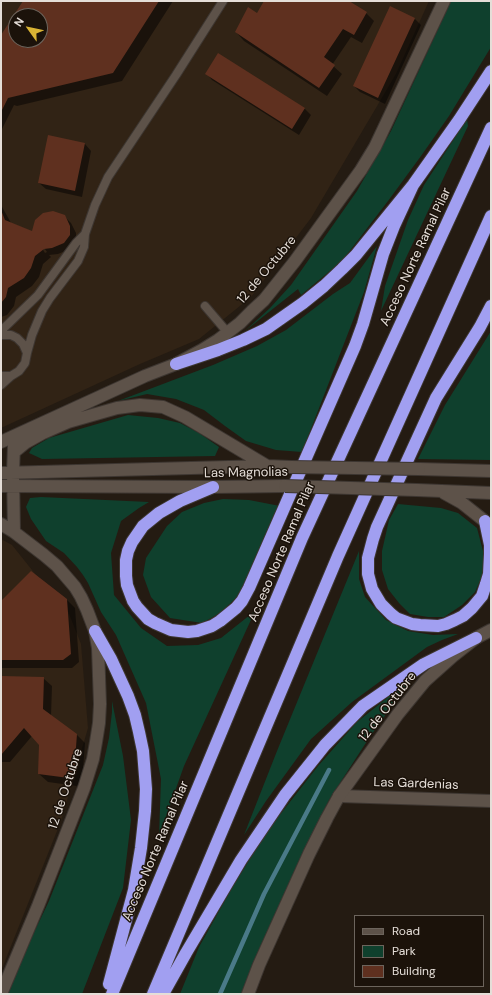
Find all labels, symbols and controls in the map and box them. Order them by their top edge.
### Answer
north arrow [8,8,48,48]
text: N [11,15,27,29]
street label: Acceso Norte Ramal Pilar [377,185,455,329]
street label: 12 de Octubre [234,233,300,307]
street label: Las Magnolias [204,464,288,482]
street label: Acceso Norte Ramal Pilar [245,480,319,624]
street label: 12 de Octubre [356,669,420,745]
street label: 12 de Octubre [46,747,86,831]
street label: Las Gardenias [373,775,459,793]
street label: Acceso Norte Ramal Pilar [119,779,193,923]
legend [354,915,484,987]
text: Road [392,923,420,939]
text: Park [392,943,416,959]
text: Building [392,963,436,979]

